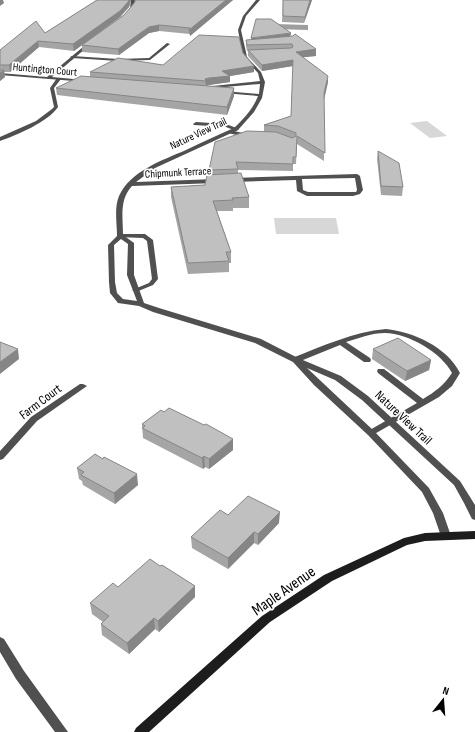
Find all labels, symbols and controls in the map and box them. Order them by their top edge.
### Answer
street label: Huntington Court [12,60,78,79]
street label: Nature View Trail [168,115,229,152]
street label: Chipmunk Terrace [145,164,211,181]
street label: Farm Court [16,381,65,423]
street label: Nature View Trail [371,387,435,448]
street label: Maple Avenue [248,562,319,620]
north arrow [423,680,463,720]
text: N [441,684,451,698]

